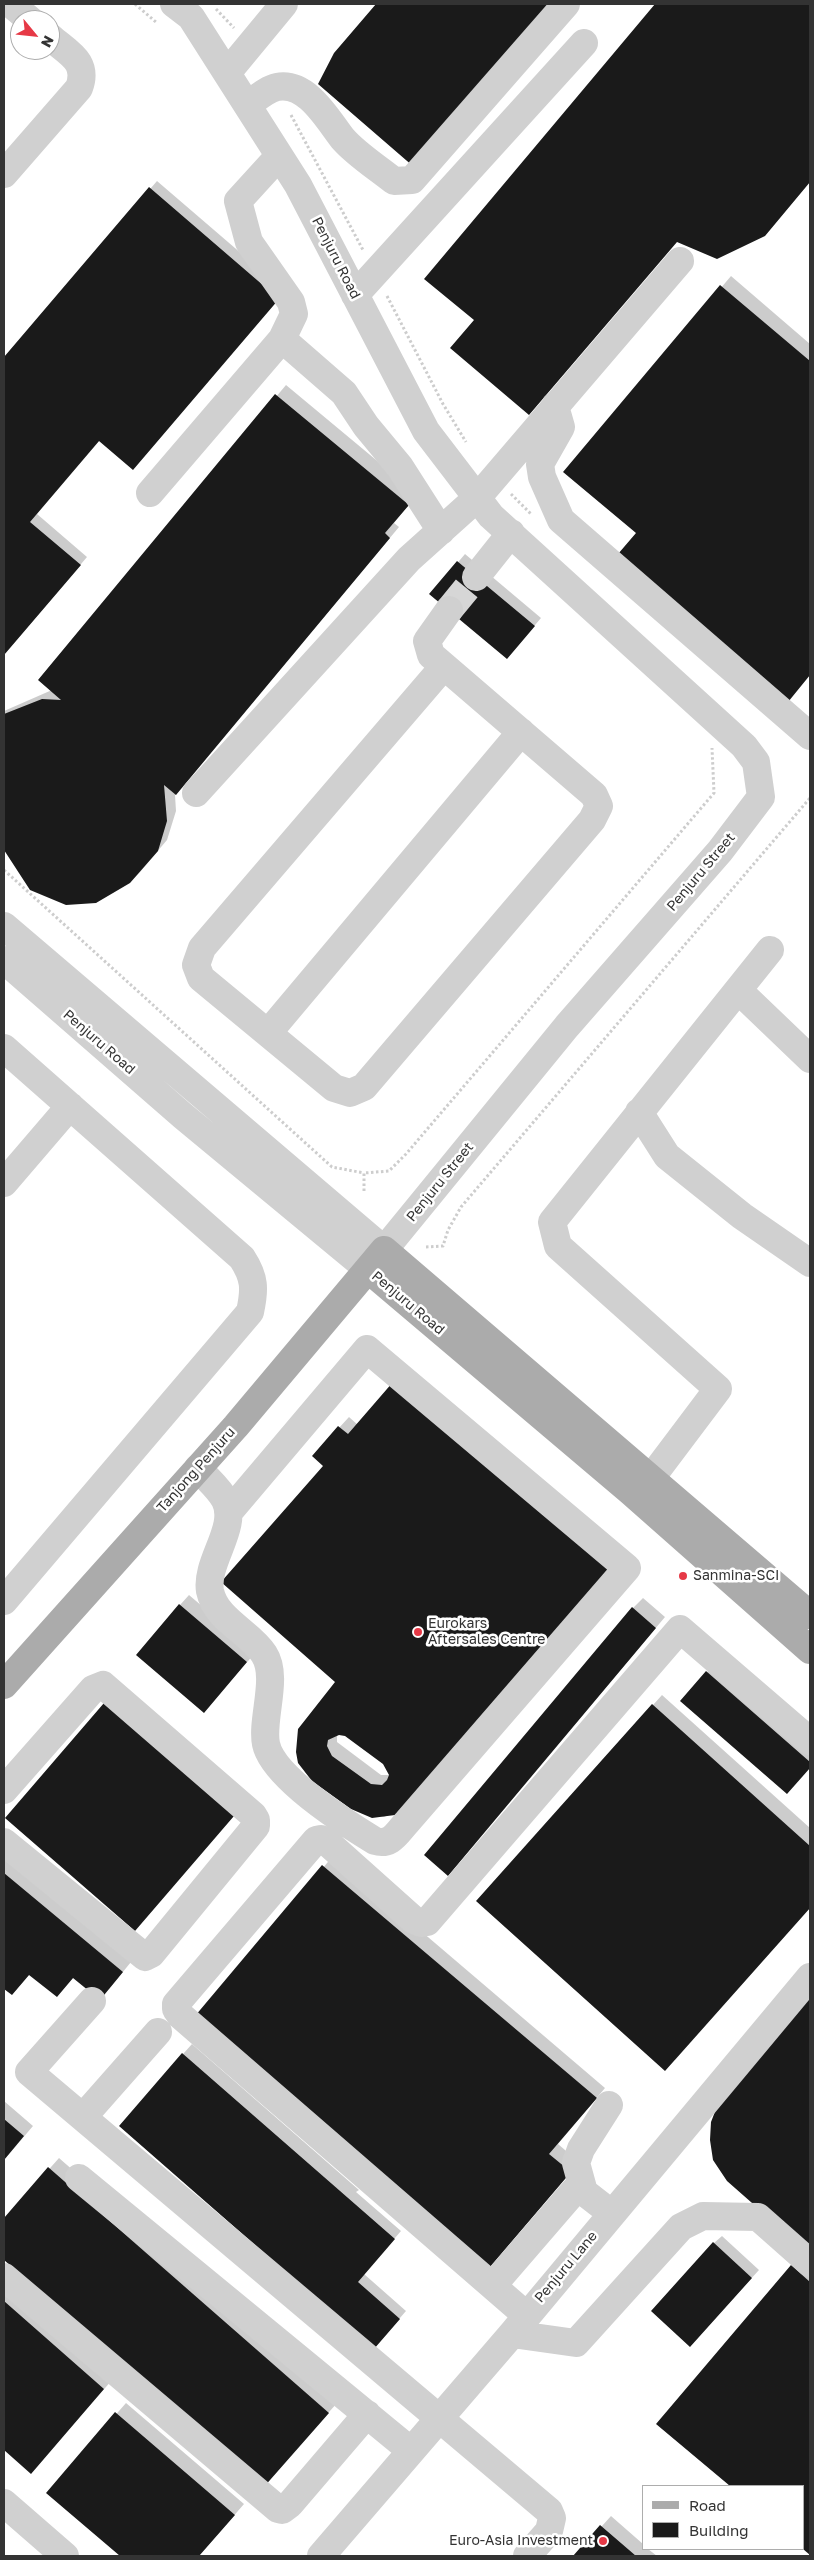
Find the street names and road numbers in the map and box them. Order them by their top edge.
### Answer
street label: Penjuru Road [308,214,364,302]
street label: Penjuru Street [663,830,739,914]
street label: Penjuru Road [60,1006,138,1078]
street label: Penjuru Street [403,1139,477,1225]
street label: Penjuru Road [368,1268,448,1338]
street label: Tanjong Penjuru [153,1424,239,1516]
street label: Penjuru Lane [531,2228,601,2306]

